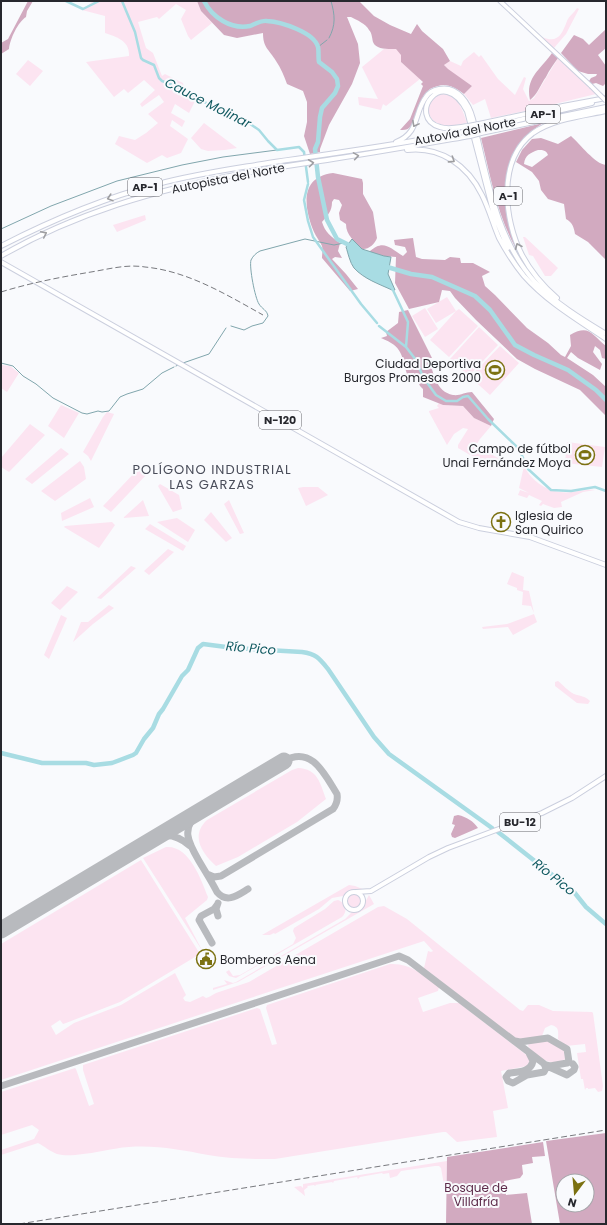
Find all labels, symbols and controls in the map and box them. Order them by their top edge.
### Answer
water label: Cauce Molinar [161,73,256,134]
road number: AP-1 [526,105,560,123]
street label: Autovía del Norte [413,113,517,149]
one-way arrow [412,120,419,127]
one-way arrow [352,152,359,161]
one-way arrow [448,155,455,162]
one-way arrow [308,158,314,167]
street label: Autopista del Norte [170,159,286,197]
road number: AP-1 [128,178,162,196]
road number: A-1 [494,187,522,205]
one-way arrow [106,193,113,202]
one-way arrow [39,231,47,238]
one-way arrow [515,243,523,250]
place label: Ciudad Deportiva Burgos Promesas 2000 [344,355,481,386]
sports icon: Ciudad Deportiva Burgos Promesas 2000 [484,359,506,381]
road number: N-120 [259,411,301,429]
place label: Campo de fútbol Unai Fernández Moya [442,440,571,471]
sports icon: Campo de fútbol Unai Fernández Moya [574,444,596,466]
district label: POLÍGONO INDUSTRIAL LAS GARZAS [132,460,292,494]
place label: Iglesia de San Quirico [515,507,584,538]
church icon: Iglesia de San Quirico [490,511,512,533]
water label: Río Pico [225,636,277,660]
road number: BU-12 [500,813,540,831]
water label: Río Pico [529,854,579,900]
public building icon: Bomberos Aena [195,948,217,970]
place label: Bomberos Aena [220,951,316,968]
north arrow [555,1173,595,1213]
park label: Bosque de Villafría [444,1179,508,1210]
text: N [566,1194,578,1211]

